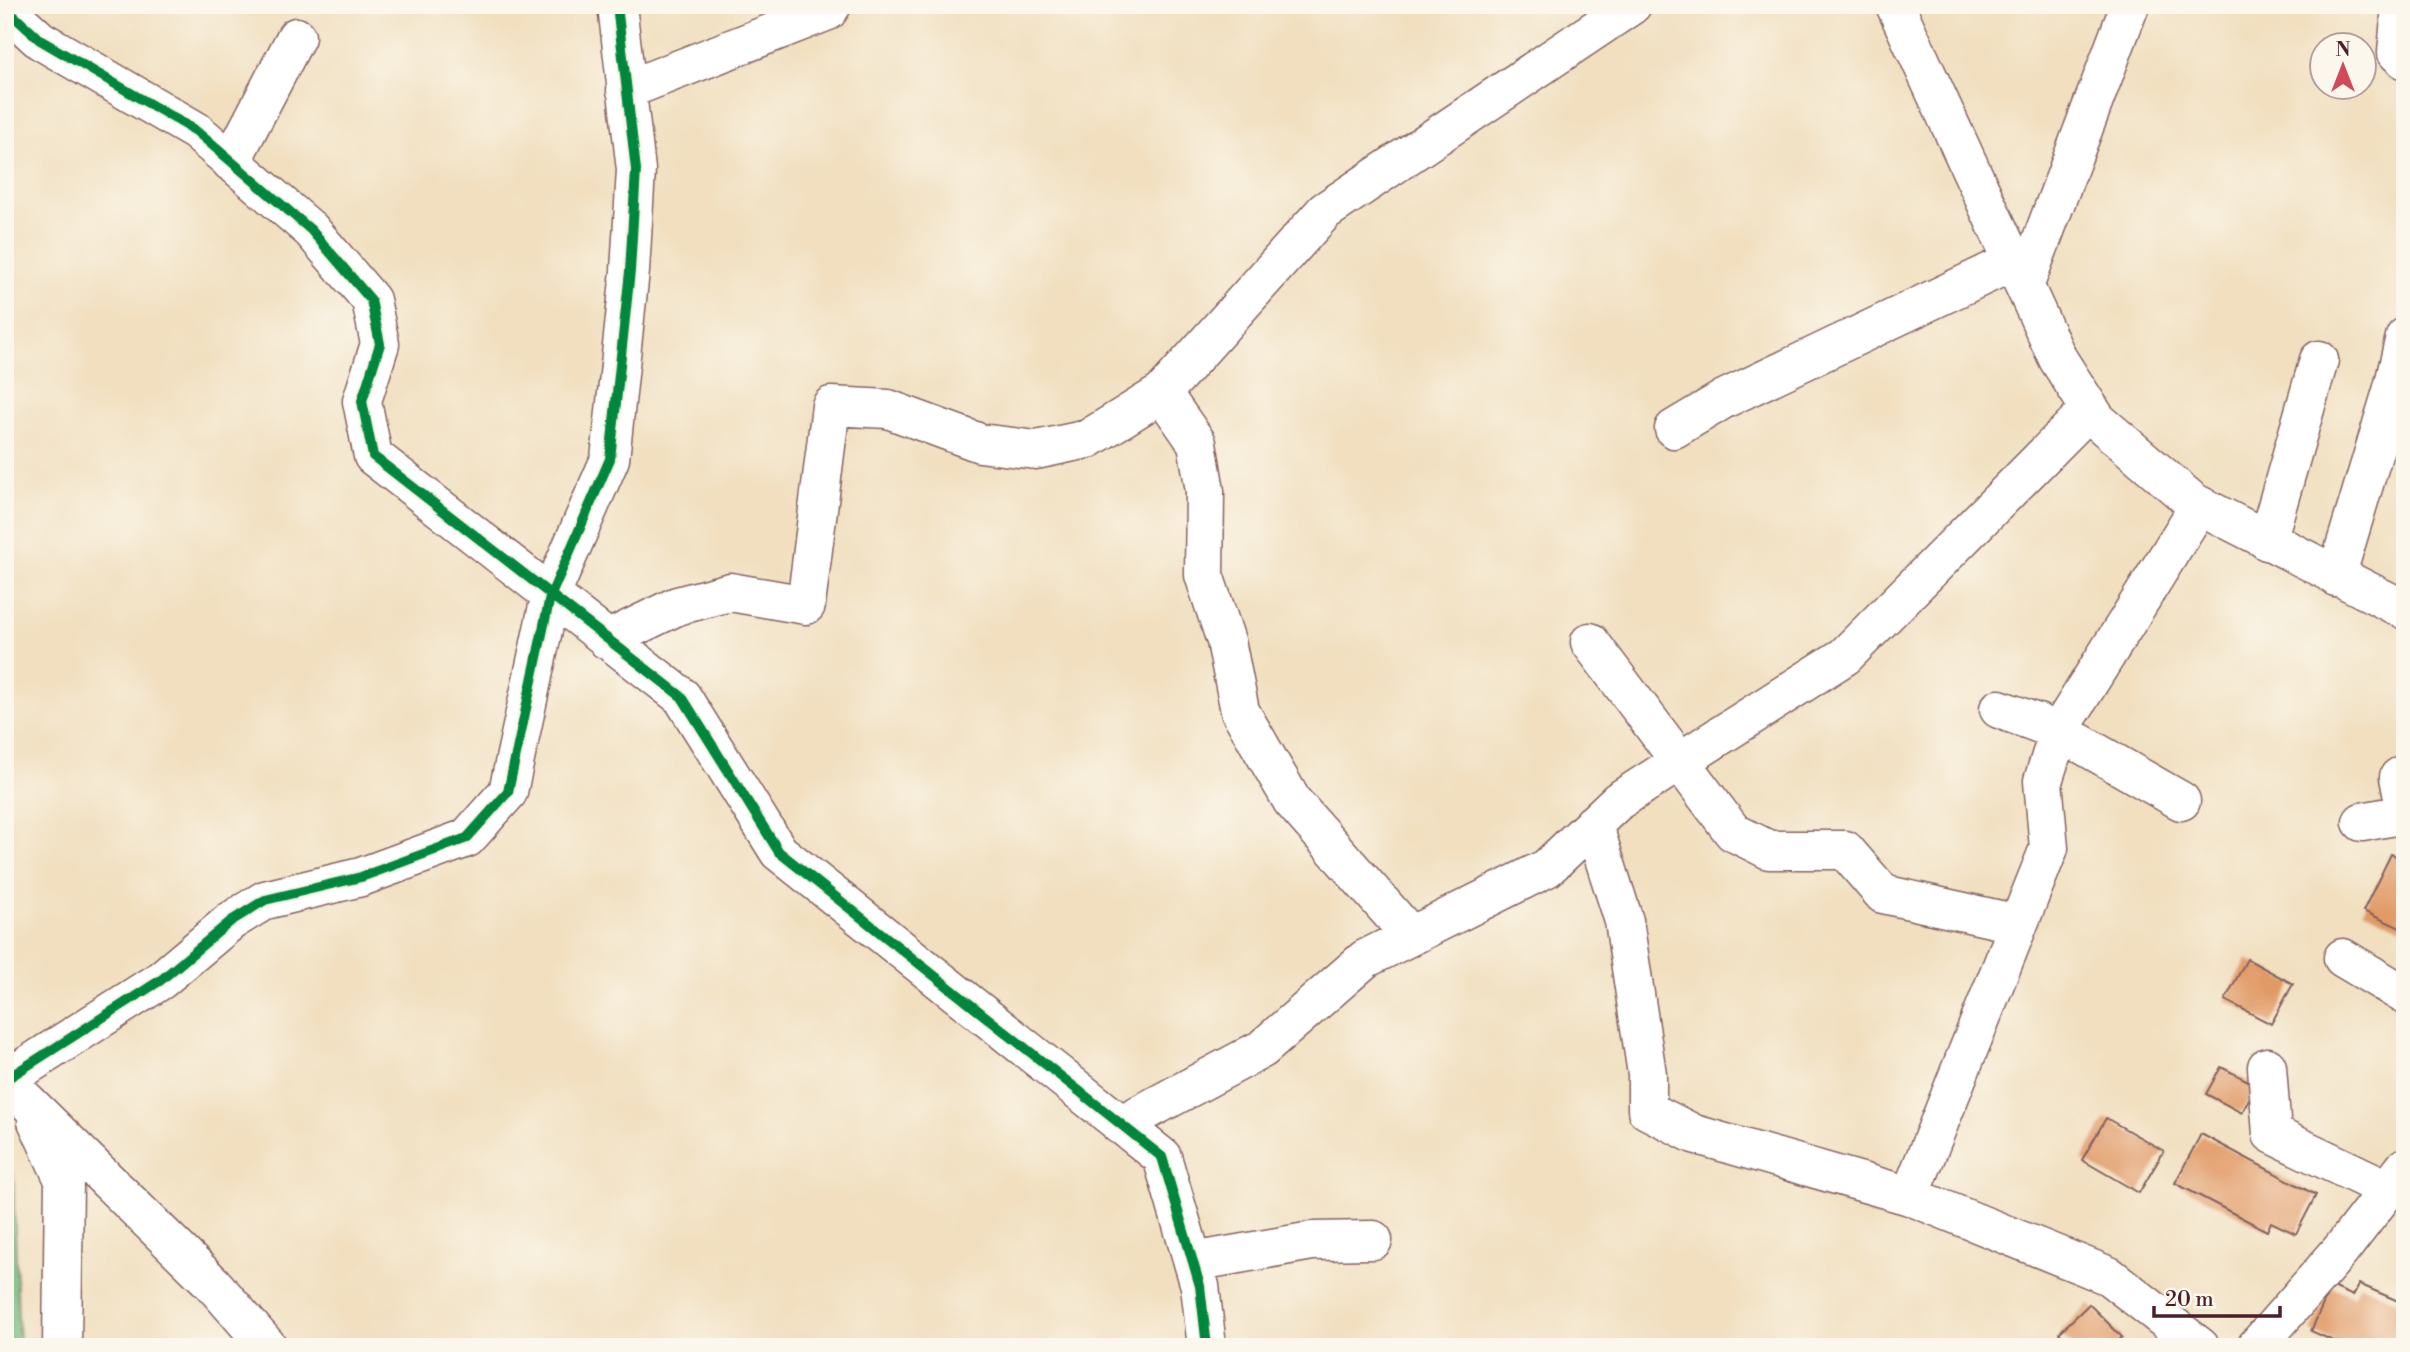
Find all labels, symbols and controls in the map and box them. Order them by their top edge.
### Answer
north arrow [2308,32,2378,102]
text: N [2335,38,2351,62]
scale bar [2154,1275,2280,1319]
text: 20 m [2165,1287,2214,1313]

